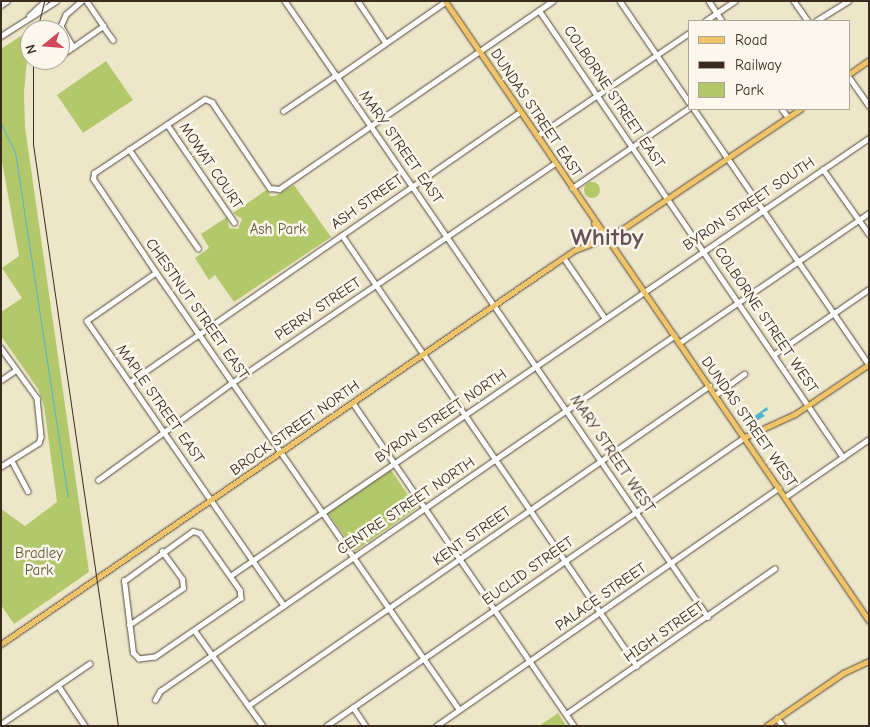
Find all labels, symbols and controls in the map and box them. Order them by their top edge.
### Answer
north arrow [20,20,70,70]
legend [688,20,850,110]
street label: COLBORNE STREET EAST [560,22,668,172]
text: Road [735,31,767,49]
text: N [22,42,41,56]
street label: DUNDAS STREET EAST [486,45,586,181]
text: Railway [735,56,781,74]
text: Park [735,81,764,99]
street label: MARY STREET EAST [355,87,447,207]
street label: MOWAT COURT [175,119,247,213]
street label: BYRON STREET SOUTH [680,153,818,255]
street label: ASH STREET [328,171,406,233]
park label: Ash Park [250,221,306,239]
district label: Whitby [571,222,643,252]
street label: CHESTNUT STREET EAST [141,235,253,383]
street label: COLBORNE STREET WEST [710,244,822,396]
street label: PERRY STREET [271,274,365,344]
street label: MAPLE STREET EAST [112,341,208,467]
street label: DUNDAS STREET WEST [697,353,801,491]
street label: BYRON STREET NORTH [372,365,510,467]
street label: BROCK STREET NORTH [227,377,363,479]
street label: MARY STREET WEST [566,392,658,516]
street label: CENTRE STREET NORTH [334,453,478,559]
street label: KENT STREET [430,502,514,570]
street label: EUCLID STREET [479,533,577,609]
park label: Bradley Park [15,544,63,579]
street label: PALACE STREET [552,559,650,635]
street label: HIGH STREET [620,598,708,666]

